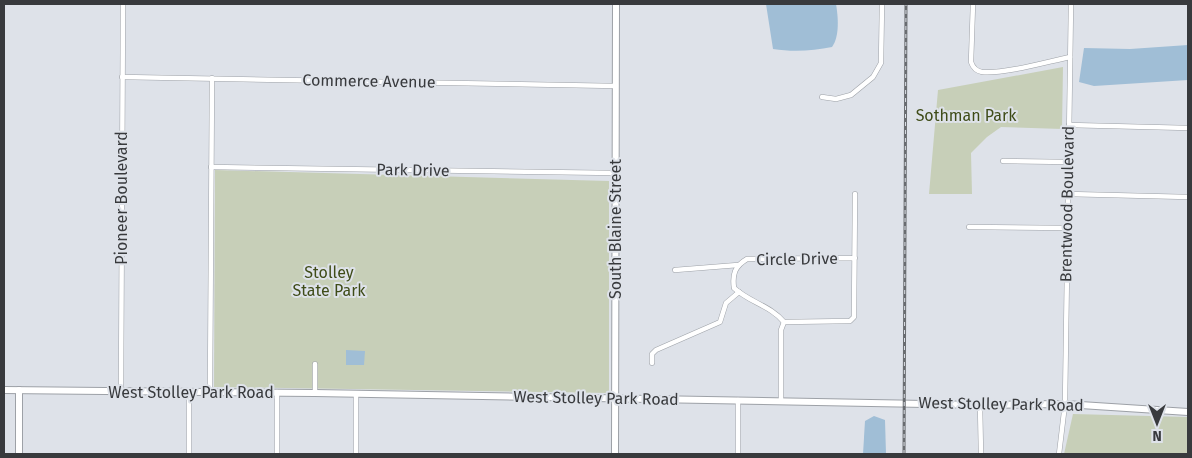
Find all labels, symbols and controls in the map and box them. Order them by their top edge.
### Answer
street label: Commerce Avenue [302,70,436,92]
park label: Sothman Park [916,106,1017,125]
street label: Brentwood Boulevard [1056,126,1078,282]
street label: Pioneer Boulevard [112,131,131,265]
street label: South Blaine Street [606,159,625,299]
street label: Park Drive [376,160,450,180]
street label: Circle Drive [756,249,838,269]
park label: Stolley State Park [292,263,366,300]
street label: West Stolley Park Road [108,383,274,402]
street label: West Stolley Park Road [513,387,679,409]
street label: West Stolley Park Road [918,393,1084,415]
north arrow [1132,398,1182,448]
text: N [1152,427,1162,444]

